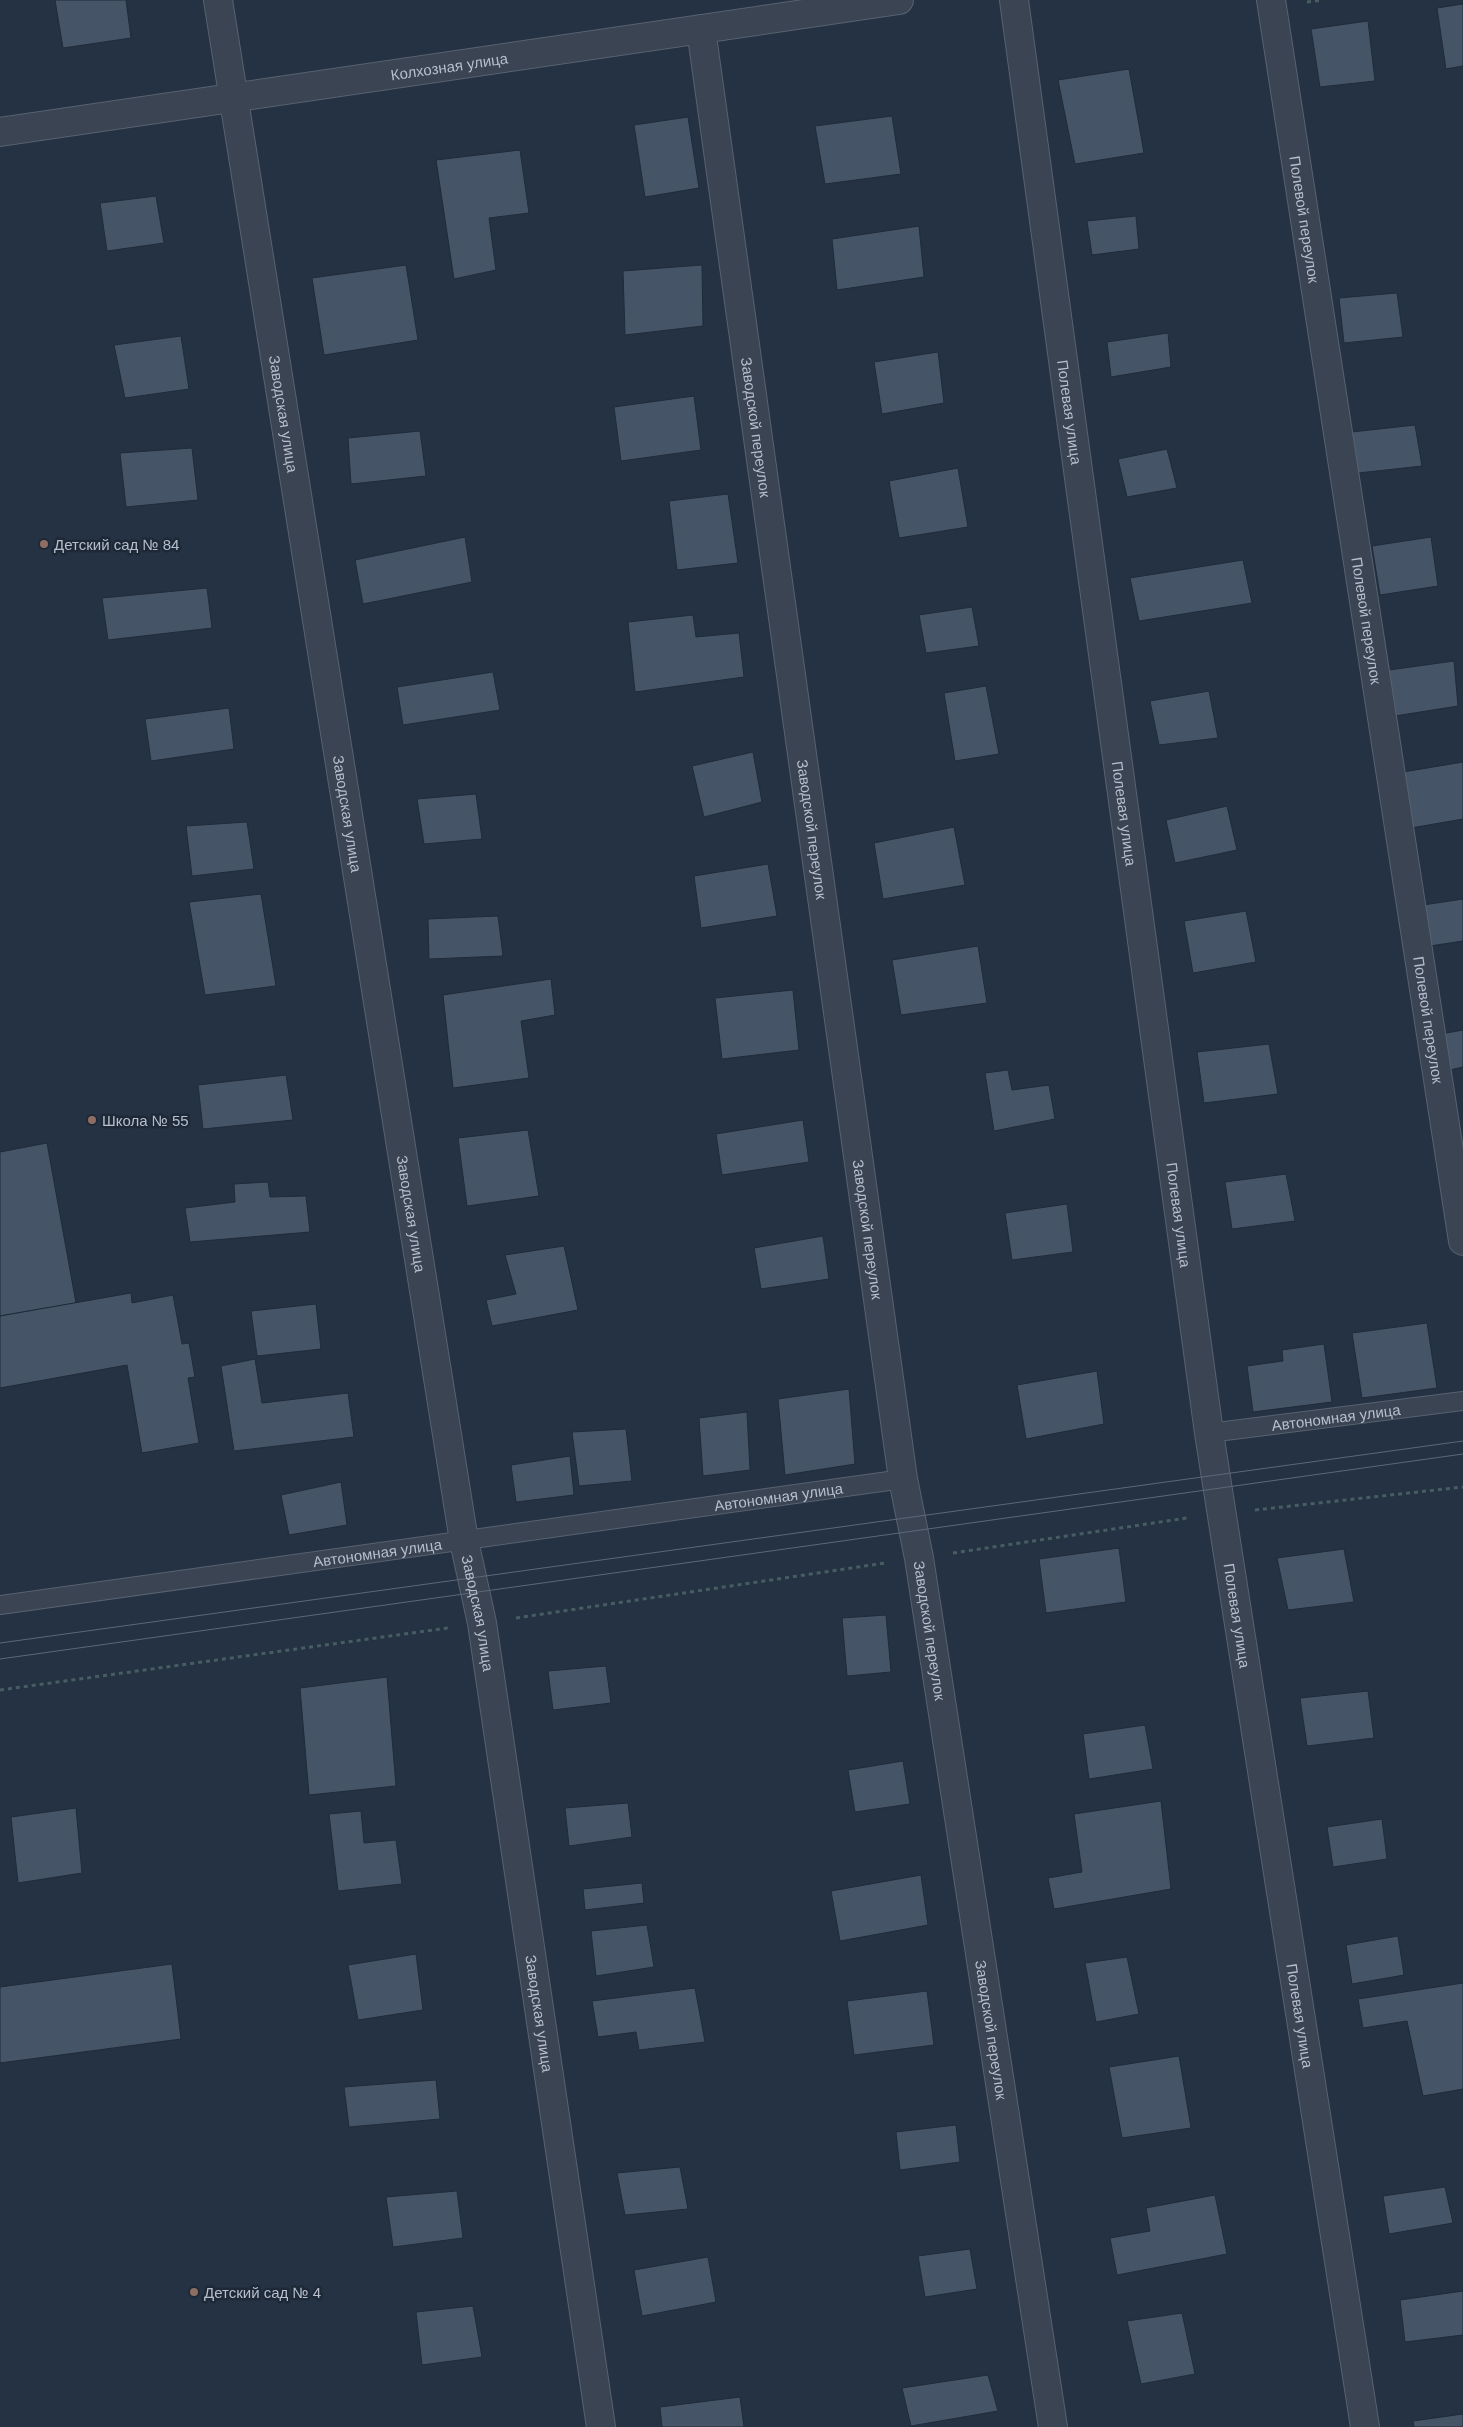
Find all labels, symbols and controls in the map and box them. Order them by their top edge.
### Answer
street label: Колхозная улица [389,49,510,83]
street label: Полевой переулок [1287,155,1323,285]
street label: Заводская улица [266,354,302,474]
street label: Заводской переулок [738,356,775,499]
street label: Полевая улица [1055,359,1086,466]
place label: Детский сад № 84 [54,536,179,553]
marker: Детский сад № 84 [38,538,50,550]
street label: Полевой переулок [1349,556,1385,686]
street label: Заводская улица [330,754,366,874]
street label: Заводской переулок [794,758,831,901]
street label: Полевая улица [1109,760,1140,868]
street label: Полевой переулок [1411,955,1447,1085]
place label: Школа № 55 [102,1112,189,1129]
marker: Школа № 55 [86,1114,98,1126]
street label: Заводская улица [394,1154,430,1274]
street label: Заводской переулок [850,1158,886,1301]
street label: Полевая улица [1164,1161,1195,1269]
street label: Автономная улица [1271,1400,1402,1434]
street label: Автономная улица [713,1479,845,1514]
street label: Автономная улица [312,1535,443,1570]
street label: Заводская улица [459,1553,498,1673]
street label: Заводской переулок [911,1559,949,1702]
street label: Полевая улица [1221,1562,1254,1670]
street label: Заводская улица [523,1954,557,2074]
street label: Заводской переулок [973,1959,1011,2101]
street label: Полевая улица [1284,1962,1317,2070]
place label: Детский сад № 4 [204,2284,321,2301]
marker: Детский сад № 4 [188,2286,200,2298]

